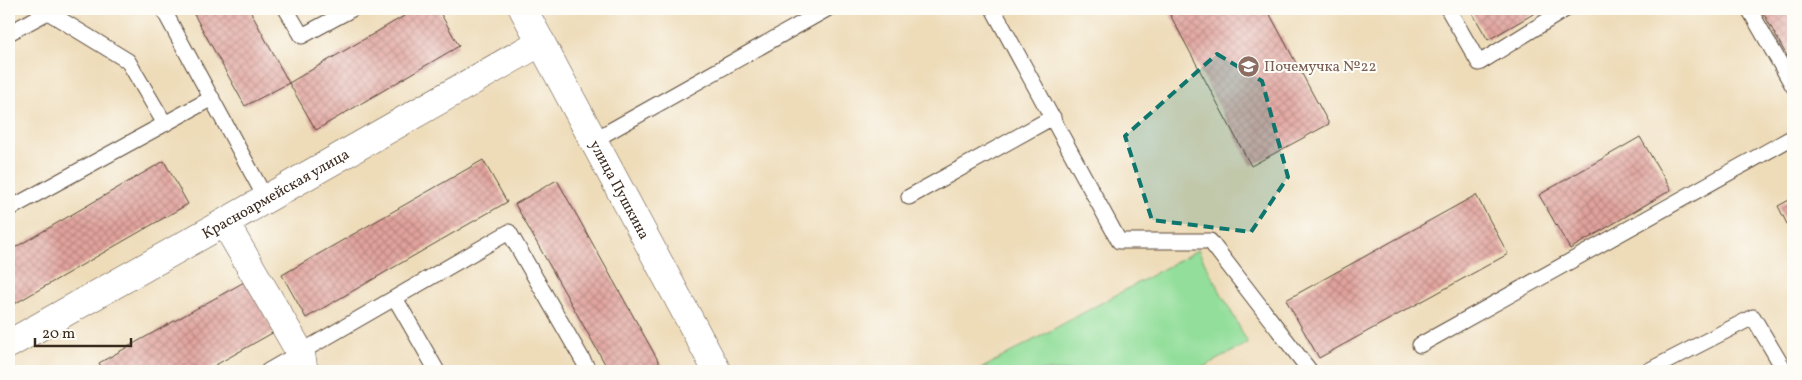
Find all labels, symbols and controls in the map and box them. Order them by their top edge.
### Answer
school or university icon: Почемучка №22 [1236,54,1260,78]
place label: Почемучка №22 [1264,57,1377,78]
street label: улица Пушкина [583,137,654,244]
street label: Красноармейская улица [199,145,354,245]
scale bar [35,315,131,347]
text: 20 m [42,324,75,345]

